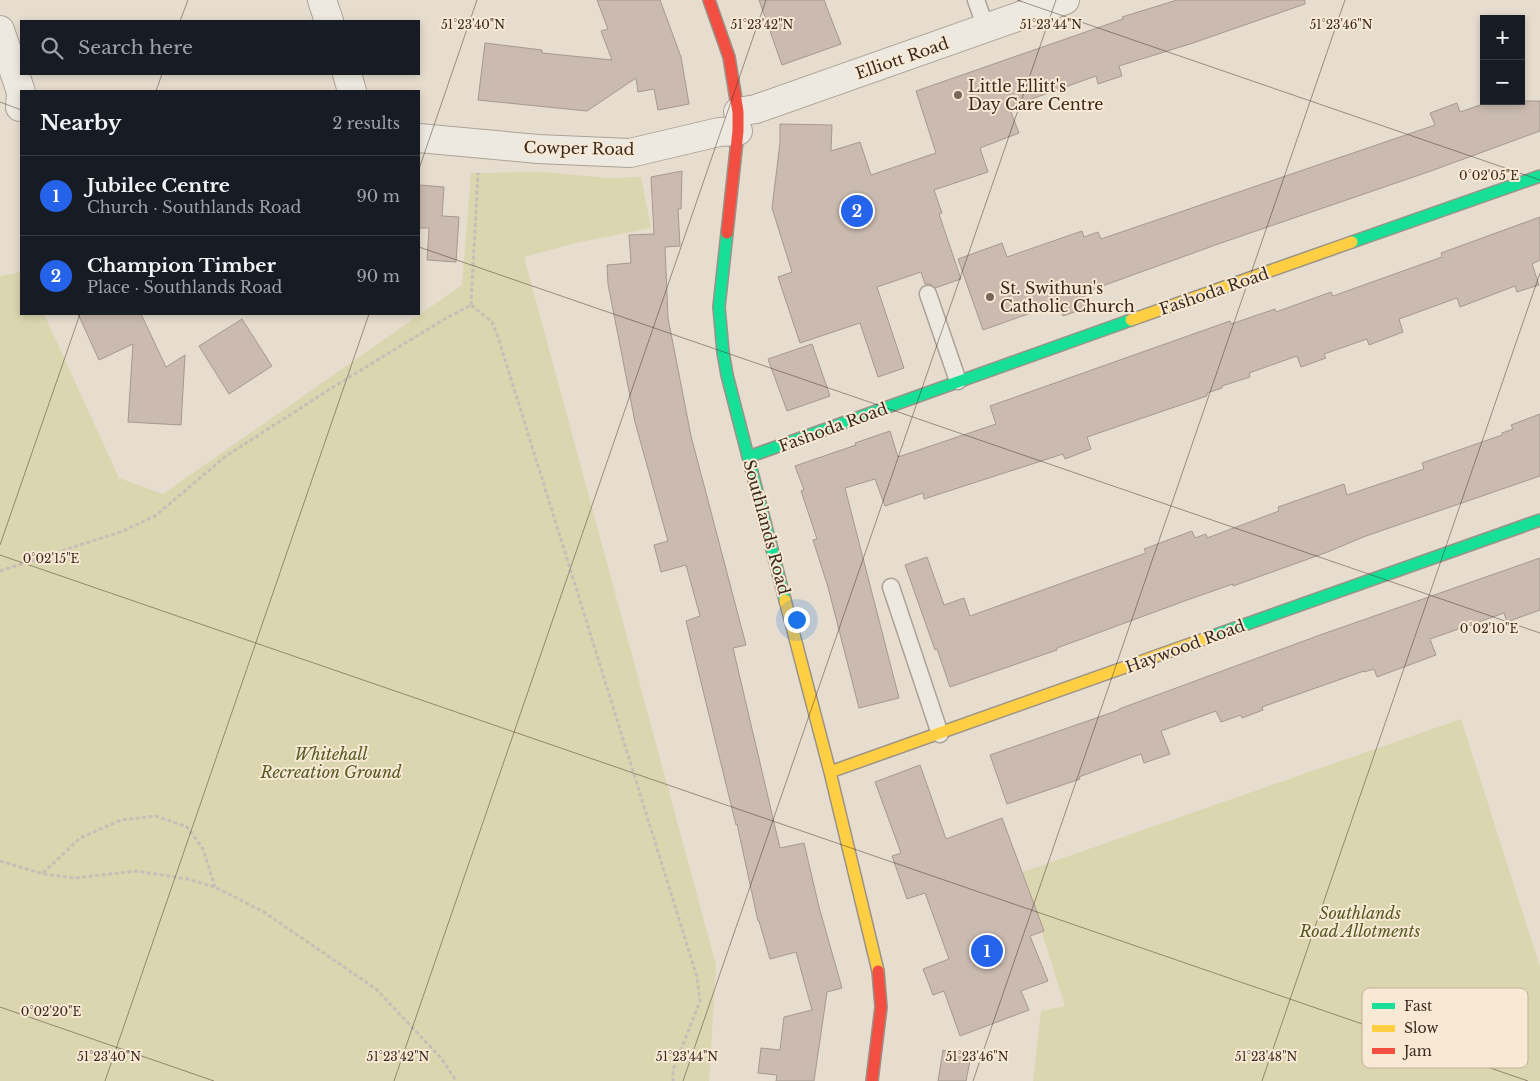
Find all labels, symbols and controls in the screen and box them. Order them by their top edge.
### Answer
map controls [1480,15,1525,105]
button: + [1480,15,1525,60]
text: 51°23'40"N [441,17,505,32]
text: 51°23'42"N [731,17,794,32]
text: 51°23'44"N [1020,17,1082,32]
text: 51°23'46"N [1309,17,1373,32]
search box [20,20,420,75]
street label: Elliott Road [853,33,951,83]
icon: search [38,34,66,62]
text: Search here [78,36,193,59]
button: − [1480,60,1525,105]
place label: Little Ellitt's Day Care Centre [968,76,1104,114]
marker: Little Ellitt's Day Care Centre [952,89,964,101]
text: Nearby [40,110,121,136]
text: 2 results [332,113,400,133]
street label: Cowper Road [523,137,635,159]
text: 0°02'05"E [1459,168,1519,183]
text: Jubilee Centre [87,174,230,197]
text: 1 [53,186,59,206]
text: 90 m [357,186,400,206]
pin: 2 [841,192,873,230]
text: Church · Southlands Road [87,197,301,217]
text: Champion Timber [87,254,276,277]
street label: Fashoda Road [1157,263,1272,319]
text: 2 [51,266,61,286]
text: 90 m [357,266,400,286]
text: Place · Southlands Road [87,277,282,297]
place label: St. Swithun's Catholic Church [1000,278,1135,316]
marker: St. Swithun's Catholic Church [984,291,996,303]
street label: Fashoda Road [776,398,890,456]
street label: Southlands Road [739,457,795,597]
text: 0°02'15"E [23,551,80,566]
your location [784,607,810,633]
street label: Haywood Road [1122,615,1248,677]
text: 0°02'10"E [1460,621,1518,636]
park label: Whitehall Recreation Ground [259,744,402,782]
park label: Southlands Road Allotments [1299,903,1420,941]
pin: 1 [971,932,1003,970]
legend [1362,988,1528,1068]
text: Fast [1404,997,1433,1015]
text: 0°02'20"E [21,1004,81,1019]
text: Slow [1404,1019,1438,1037]
text: Jam [1402,1042,1432,1060]
text: 51°23'40"N [77,1049,141,1064]
text: 51°23'42"N [367,1049,430,1064]
text: 51°23'44"N [656,1049,718,1064]
text: 51°23'46"N [945,1049,1009,1064]
text: 51°23'48"N [1235,1049,1298,1064]

